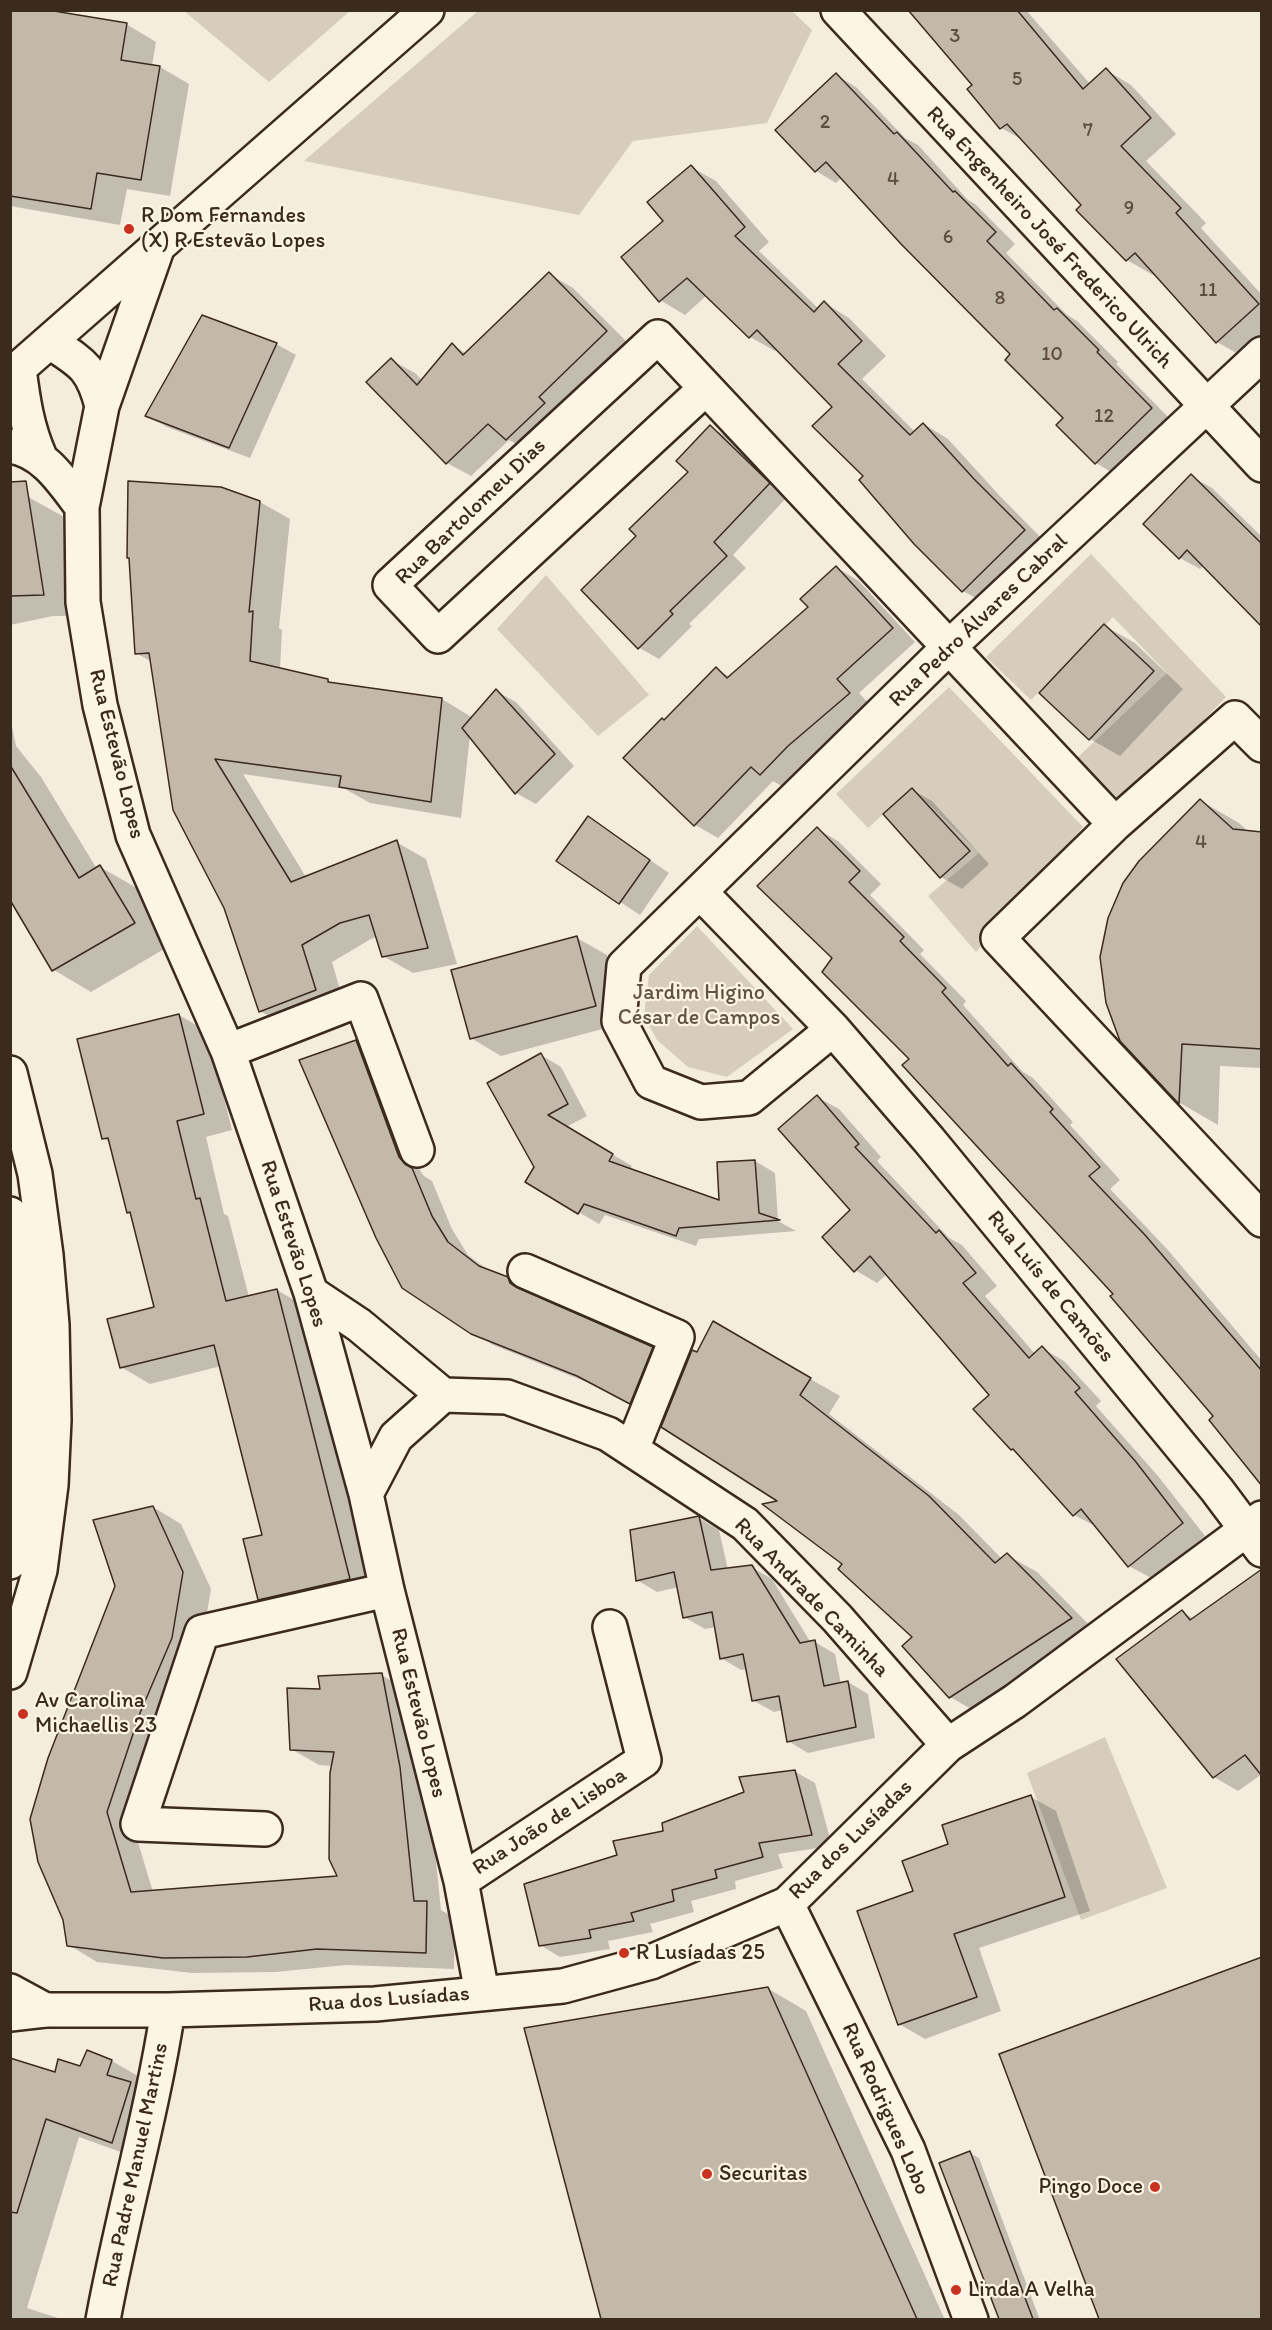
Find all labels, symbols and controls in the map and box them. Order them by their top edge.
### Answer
house number: 3 [950,25,960,49]
house number: 5 [1012,68,1022,92]
street label: Rua Engenheiro José Frederico Ulrich [920,101,1178,375]
house number: 2 [820,111,830,135]
house number: 7 [1083,119,1093,143]
house number: 4 [887,168,899,192]
house number: 9 [1124,197,1134,221]
place label: R Dom Fernandes (X) R Estevão Lopes [141,203,325,254]
marker: R Dom Fernandes (X) R Estevão Lopes [122,222,136,236]
house number: 6 [943,226,953,250]
house number: 11 [1199,279,1217,303]
house number: 8 [995,287,1005,311]
house number: 10 [1041,343,1063,367]
house number: 12 [1094,405,1114,429]
street label: Rua Bartolomeu Dias [390,433,552,591]
street label: Rua Pedro Álvares Cabral [884,529,1074,713]
street label: Rua Estevão Lopes [82,666,150,842]
house number: 4 [1195,831,1207,855]
park label: Jardim Higino César de Campos [618,980,780,1032]
street label: Rua Estevão Lopes [254,1157,332,1331]
street label: Rua Luís de Camões [981,1206,1119,1368]
street label: Rua Andrade Caminha [728,1513,894,1683]
street label: Rua Estevão Lopes [384,1625,452,1801]
place label: Av Carolina Michaellis 23 [35,1688,157,1740]
marker: Av Carolina Michaellis 23 [16,1707,30,1721]
street label: Rua João de Lisboa [468,1762,632,1882]
street label: Rua dos Lusíadas [784,1774,918,1906]
place label: R Lusíadas 25 [636,1940,765,1966]
marker: R Lusíadas 25 [617,1946,631,1960]
street label: Rua dos Lusíadas [307,1981,471,2019]
street label: Rua Rodrigues Lobo [835,2019,935,2199]
street label: Rua Padre Manuel Martins [97,2040,175,2290]
place label: Securitas [719,2161,808,2187]
marker: Securitas [700,2167,714,2181]
place label: Pingo Doce [1038,2174,1143,2200]
marker: Pingo Doce [1148,2180,1162,2194]
place label: Linda A Velha [968,2277,1095,2303]
marker: Linda A Velha [949,2283,963,2297]

